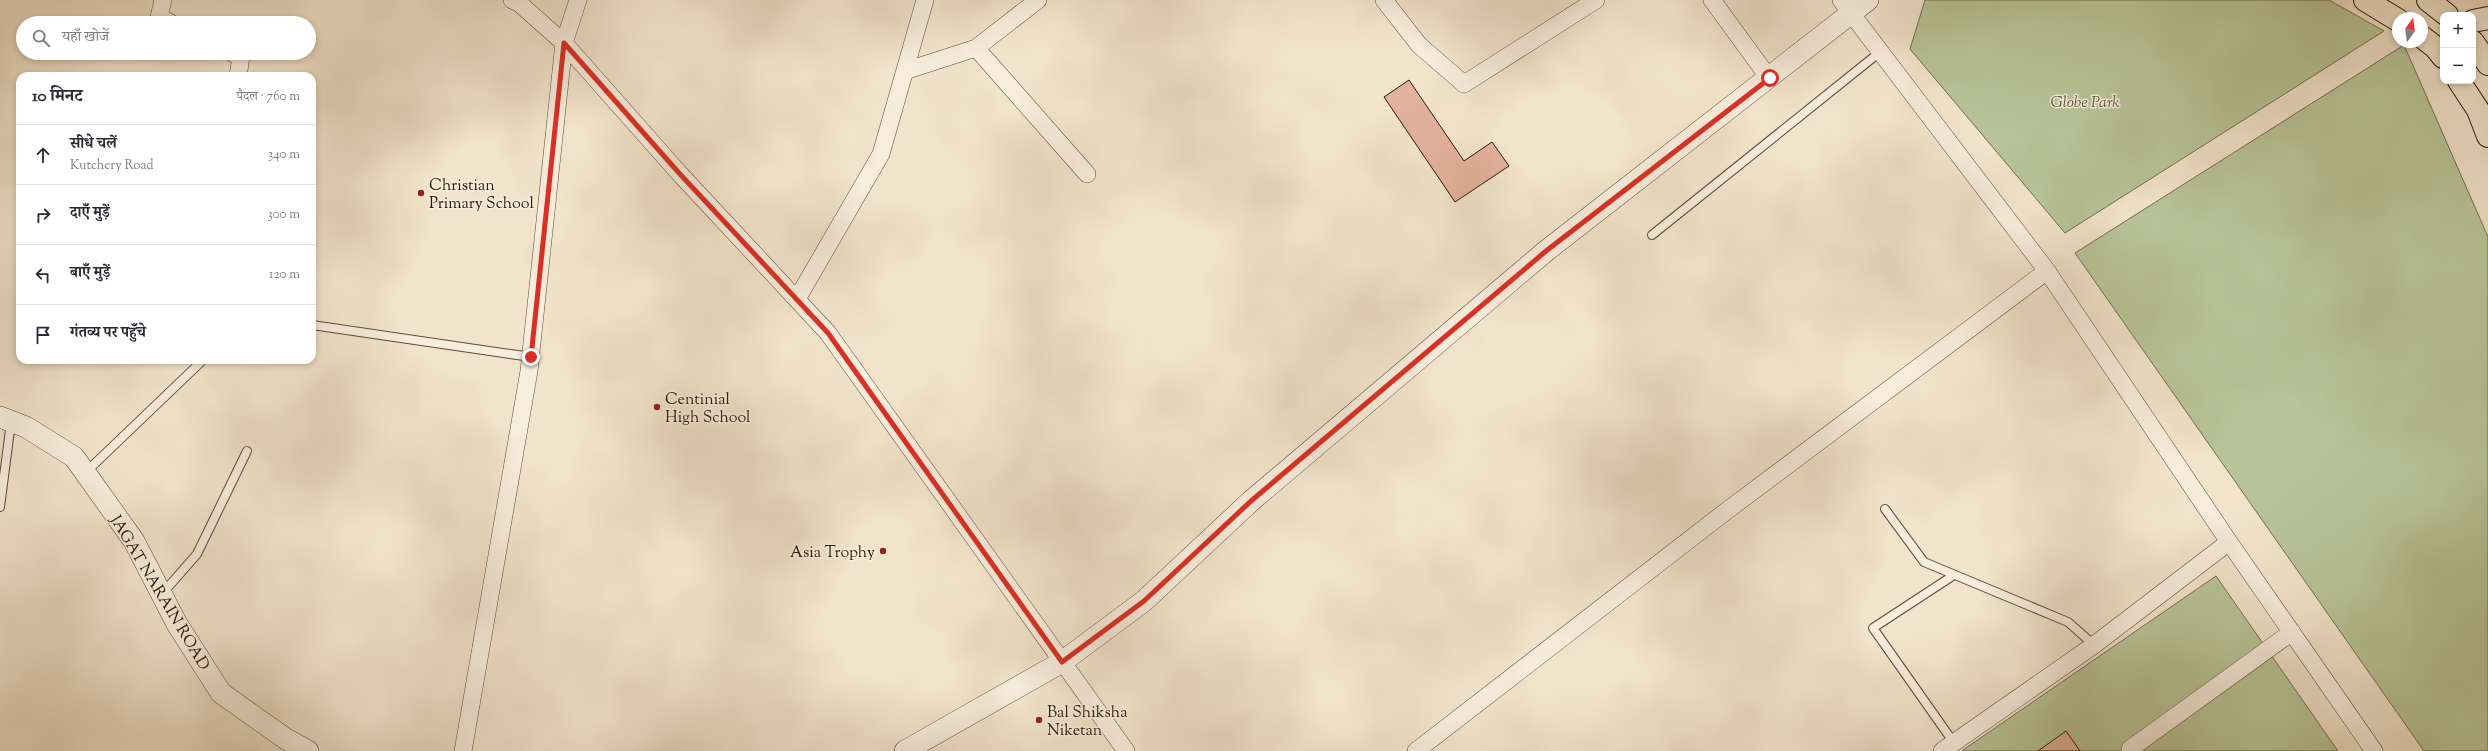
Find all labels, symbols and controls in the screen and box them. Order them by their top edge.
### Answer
north arrow [2392,12,2428,48]
map controls [2440,12,2476,84]
button: + [2440,12,2476,48]
search box [16,16,316,60]
icon: search [30,27,52,49]
text: यहाँ खोजें [62,27,109,48]
button: − [2440,48,2476,84]
route start [1761,69,1779,87]
text: 10 मिनट [32,85,82,109]
text: पैदल · 760 m [237,88,300,106]
park label: Globe Park [2051,92,2119,115]
text: सीधे चलें [70,134,117,155]
icon: ahead [32,144,54,166]
text: 340 m [268,146,300,164]
text: Kutchery Road [70,157,154,175]
place label: Christian Primary School [429,175,534,216]
marker: Christian Primary School [416,188,426,198]
text: दाएँ मुड़ें [70,203,110,224]
icon: right [32,204,54,226]
text: 300 m [268,206,300,224]
text: बाएँ मुड़ें [70,263,110,284]
icon: left [32,264,54,286]
text: 120 m [269,266,300,284]
text: गंतव्य पर पहुँचे [70,323,146,344]
icon: arrive [32,324,54,346]
route end [522,348,540,366]
place label: Centinial High School [665,389,751,430]
marker: Centinial High School [652,402,662,412]
street label: JAGAT NARAIN ROAD [103,511,214,675]
place label: Asia Trophy [790,542,875,565]
marker: Asia Trophy [878,546,888,556]
place label: Bal Shiksha Niketan [1047,702,1128,743]
marker: Bal Shiksha Niketan [1034,715,1044,725]

